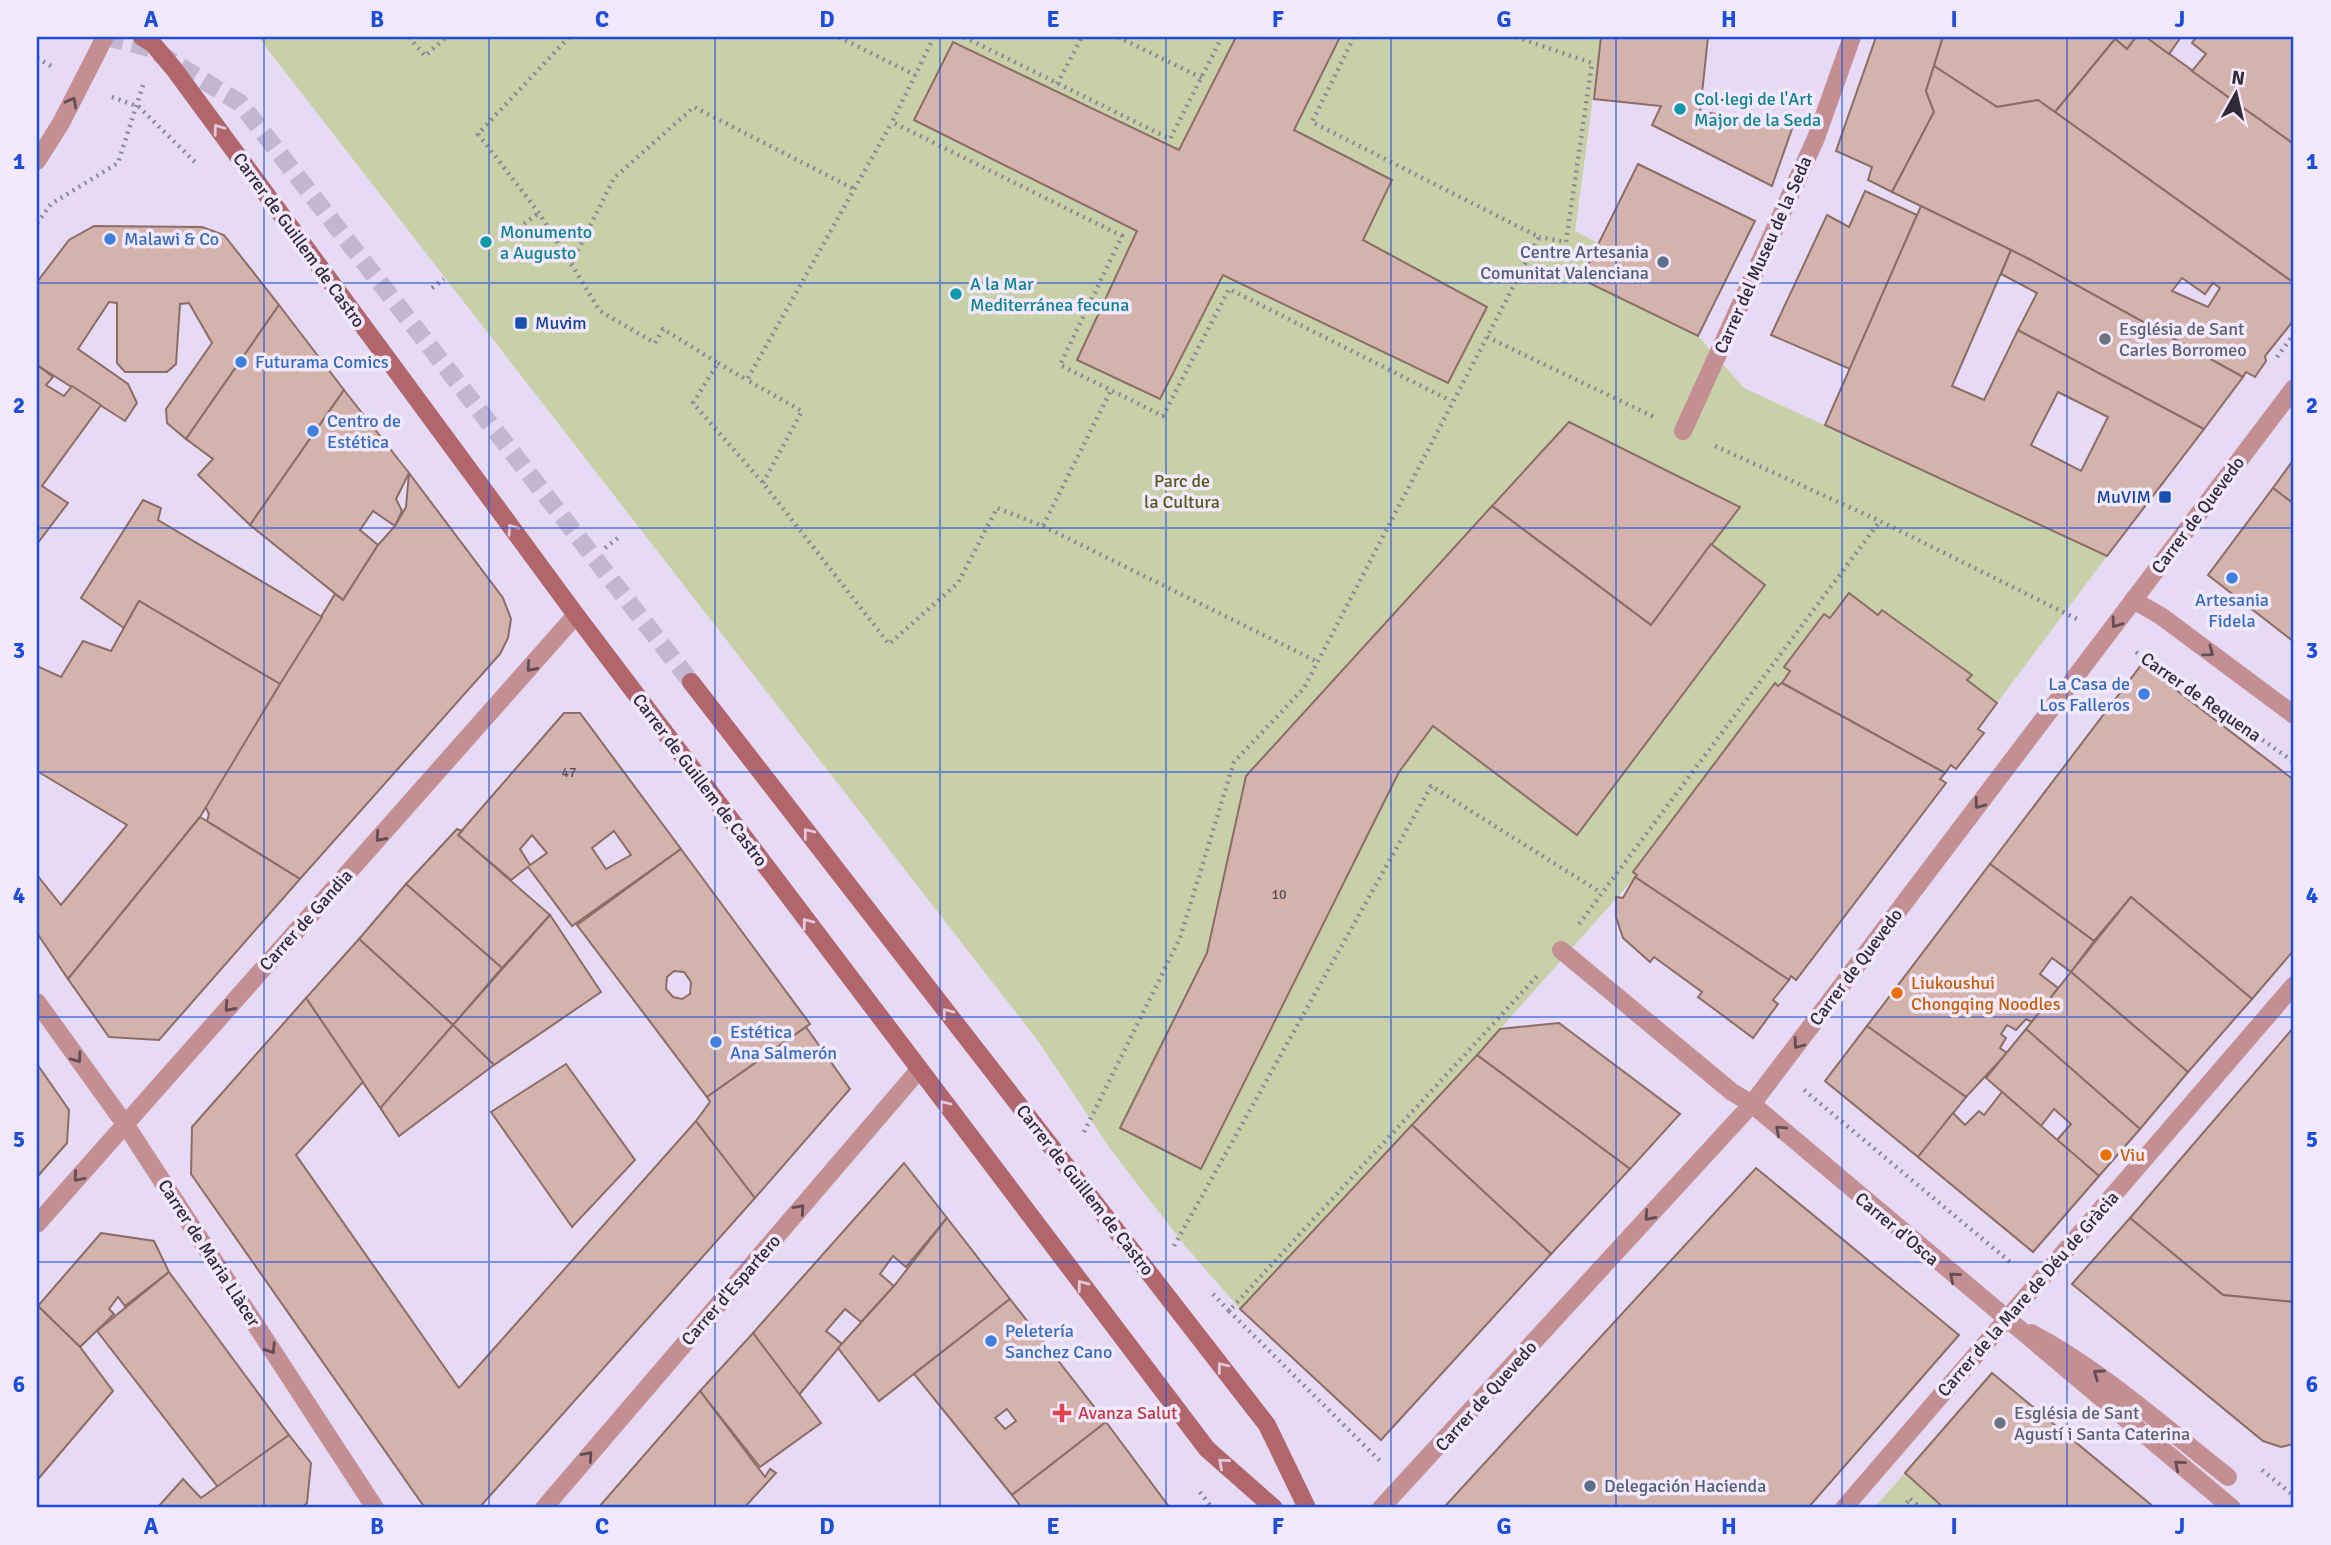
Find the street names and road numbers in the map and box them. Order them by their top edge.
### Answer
street label: Carrer de Guillem de Castro [228,148,370,332]
street label: Carrer del Museu de la Seda [1709,153,1817,357]
street label: Carrer de Quevedo [2147,452,2249,578]
street label: Carrer de Requena [2137,647,2265,747]
street label: Carrer de Guillem de Castro [628,689,772,871]
street label: Carrer de Gandia [255,865,357,975]
street label: Carrer de Quevedo [1805,904,1907,1030]
street label: Carrer de Guillem de Castro [1011,1100,1159,1280]
street label: Carrer de Maria Llàcer [153,1175,265,1331]
street label: Carrer d'Osca [1850,1187,1944,1271]
street label: Carrer de la Mare de Déu de Gràcia [1933,1187,2123,1401]
street label: Carrer d'Espartero [677,1230,785,1350]
street label: Carrer de Quevedo [1431,1336,1541,1456]

